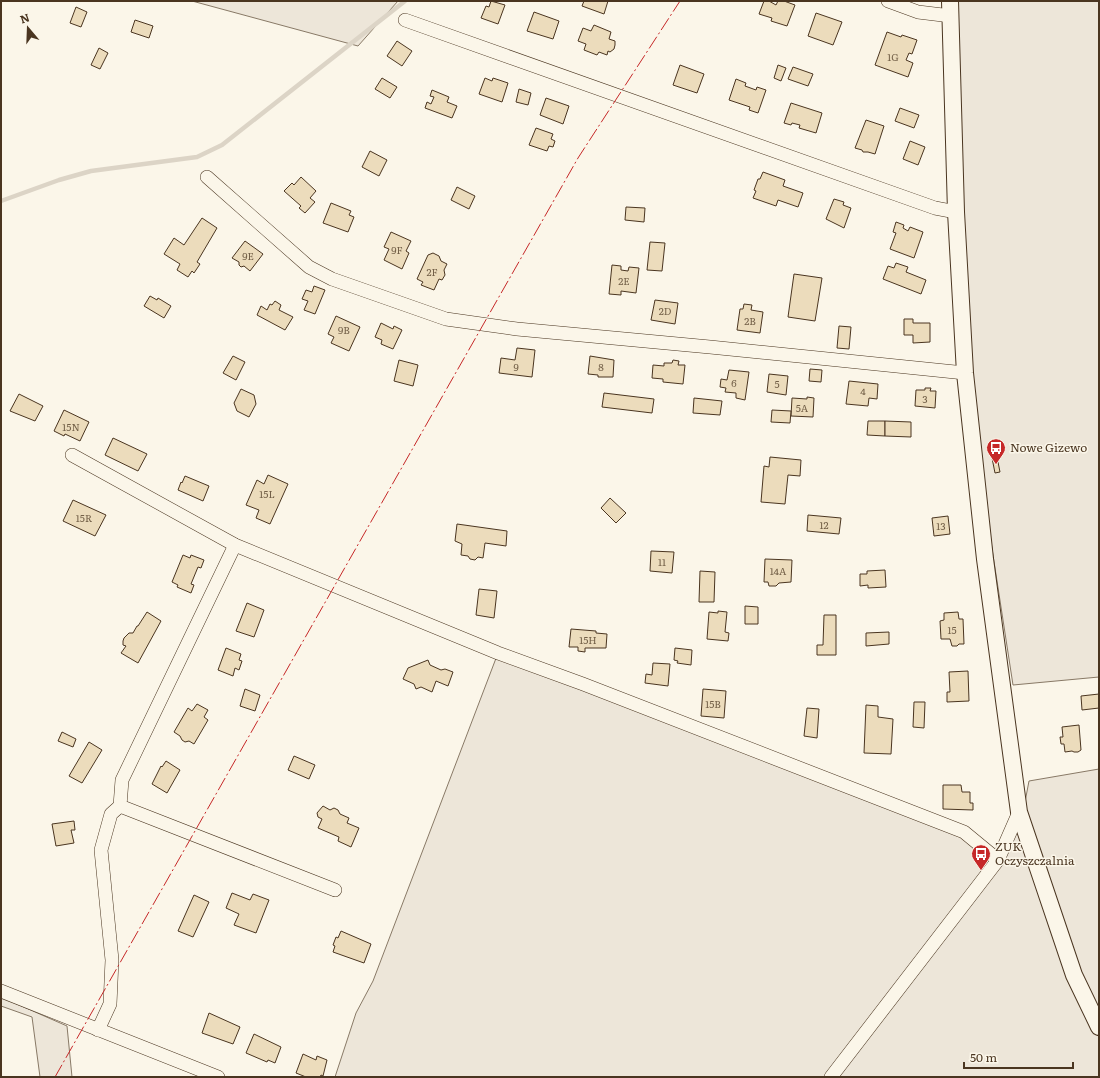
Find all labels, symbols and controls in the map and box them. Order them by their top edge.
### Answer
north arrow [8,8,48,48]
text: N [17,9,31,27]
house number: 1G [887,49,899,64]
house number: 9F [391,242,403,257]
house number: 9E [242,248,254,263]
house number: 2F [426,264,438,279]
house number: 2E [618,273,630,288]
house number: 2D [659,303,672,318]
house number: 2B [744,313,756,328]
house number: 9B [338,322,350,337]
house number: 9 [513,359,519,374]
house number: 8 [598,359,604,374]
house number: 6 [731,375,737,390]
house number: 5 [774,376,780,391]
house number: 4 [860,383,866,398]
house number: 3 [922,391,928,406]
house number: 5A [796,400,809,415]
house number: 15N [62,419,80,434]
bus stop icon: Nowe Gizewo [985,437,1007,465]
place label: Nowe Gizewo [1010,438,1087,456]
house number: 15L [259,486,275,501]
house number: 15R [76,510,92,525]
house number: 12 [819,517,829,532]
house number: 13 [936,518,946,533]
house number: 11 [658,554,666,569]
house number: 14A [770,563,787,578]
house number: 15 [947,622,957,637]
house number: 15H [579,632,597,647]
house number: 15B [705,696,721,711]
place label: ZUK Oczyszczalnia [995,837,1075,869]
bus stop icon: ZUK Oczyszczalnia [970,843,992,871]
scale bar [964,1044,1073,1070]
text: 50 m [970,1048,997,1066]

